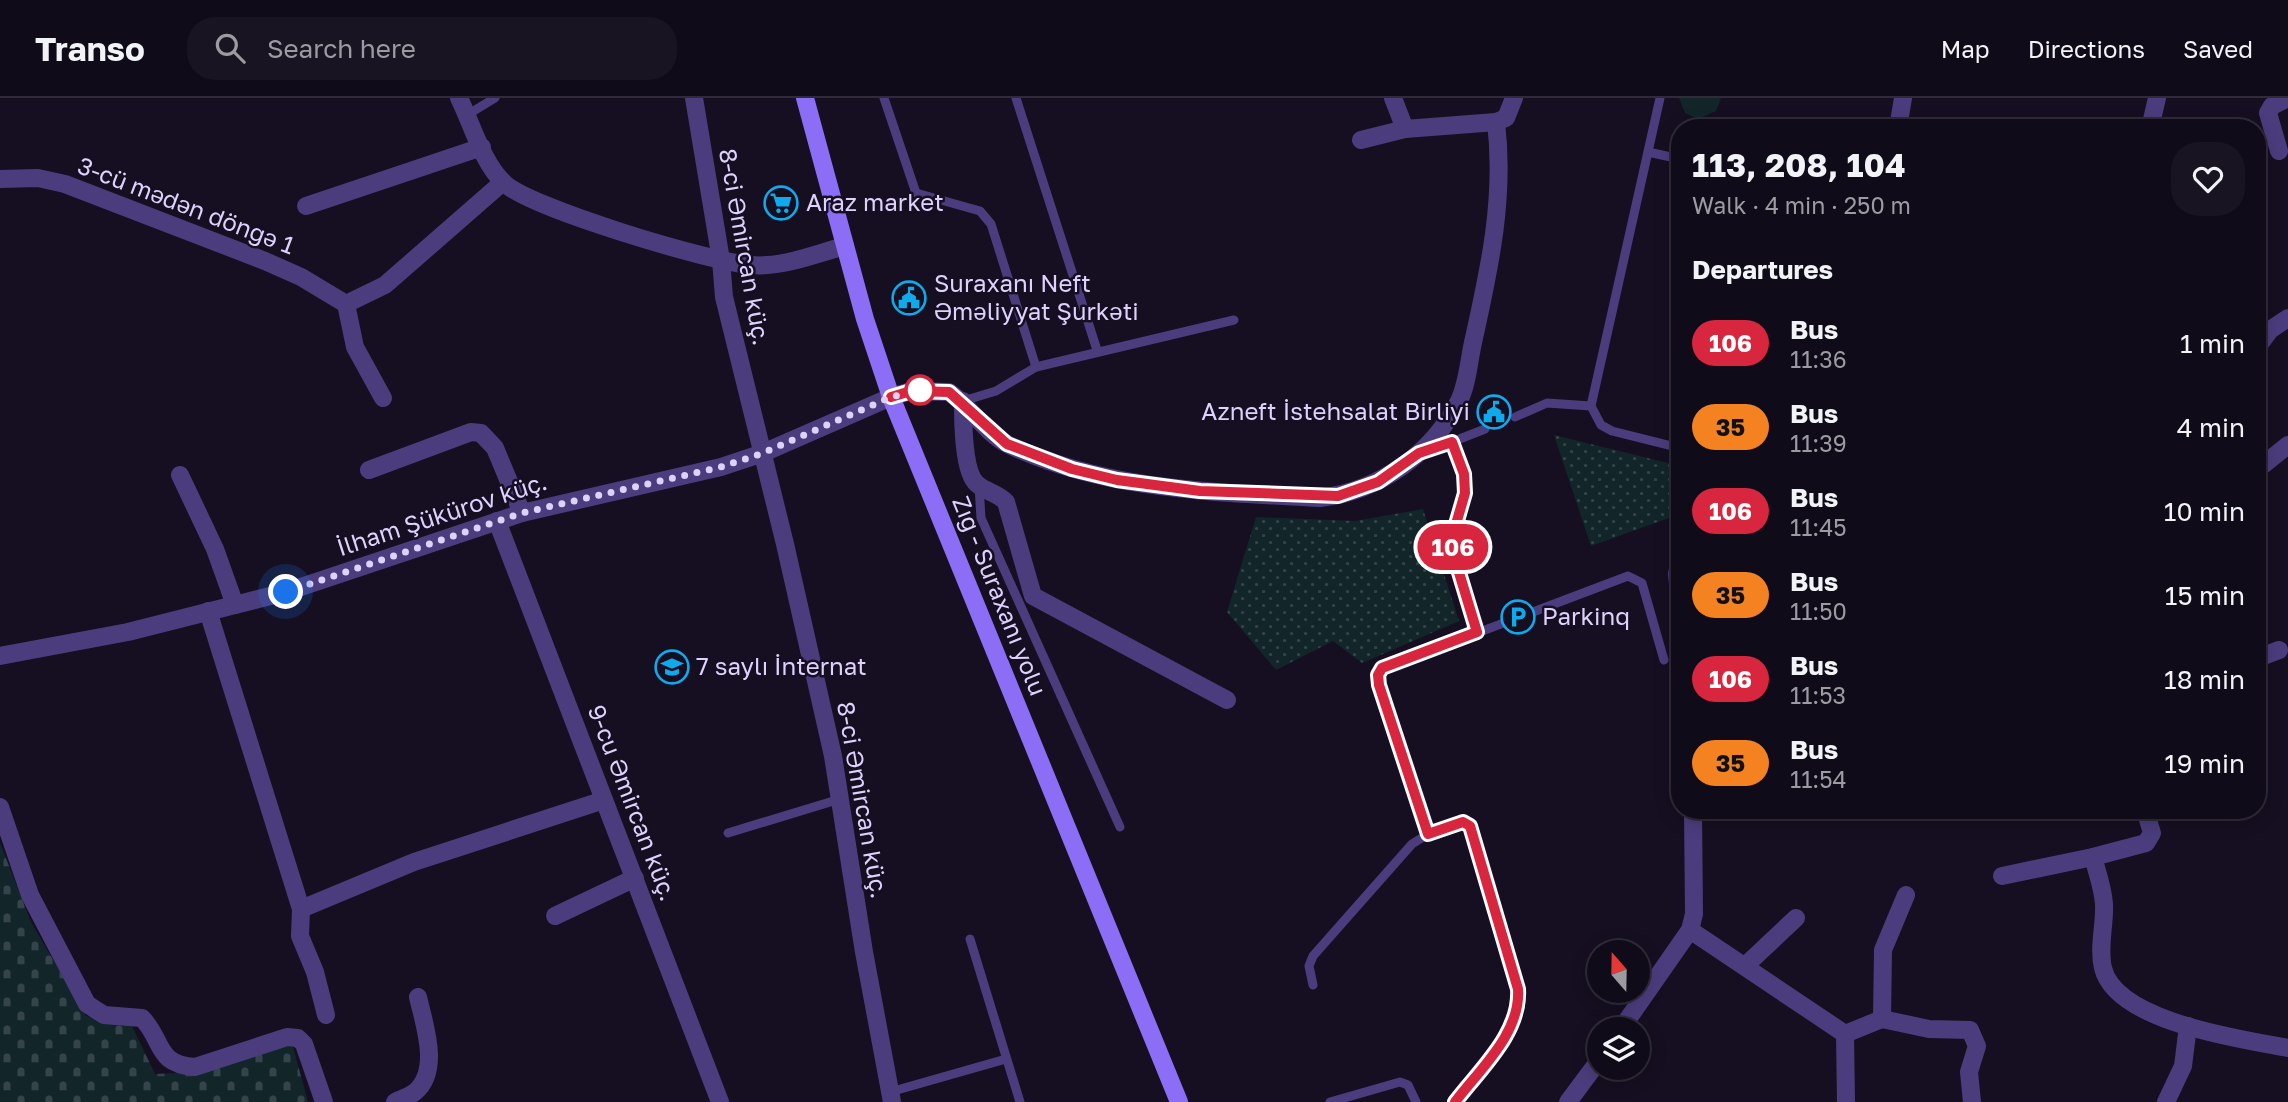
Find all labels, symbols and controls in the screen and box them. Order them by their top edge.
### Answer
search box [187,17,677,80]
text: Transo [35,29,145,68]
icon: search [211,29,249,67]
text: Search here [267,33,416,64]
text: Map [1941,34,1990,63]
text: Directions [2028,34,2145,63]
text: Saved [2183,34,2253,63]
button: heart [2171,142,2245,216]
text: 113, 208, 104 [1692,145,1906,184]
street label: 8-ci Əmircan küç. [714,146,777,347]
street label: 3-cü mədən döngə 1 [74,150,299,259]
supermarket icon: Araz market [762,184,800,222]
place label: Araz market [806,187,944,216]
text: Walk · 4 min · 250 m [1692,191,1911,219]
text: Departures [1692,254,1833,285]
place label: Suraxanı Neft Əməliyyat Şurkəti [934,268,1139,325]
public building icon: Suraxanı Neft Əməliyyat Şurkəti [890,279,928,317]
text: Bus [1790,314,1838,345]
text: 106 [1709,328,1752,357]
text: 1 min [2180,328,2245,359]
text: 11:36 [1790,345,1847,373]
unlabelled marker [905,375,935,405]
public building icon: Azneft İstehsalat Birliyi [1475,393,1513,431]
place label: Azneft İstehsalat Birliyi [1201,396,1470,425]
text: Bus [1790,398,1838,429]
text: 35 [1716,412,1745,441]
text: 4 min [2177,412,2245,443]
text: 11:39 [1790,429,1847,457]
street label: İlham Şükürov küç. [333,466,550,561]
text: Bus [1790,482,1838,513]
street label: Zığ - Suraxanı yolu [947,491,1054,699]
text: 106 [1709,496,1752,525]
text: 10 min [2164,496,2245,527]
text: 11:45 [1790,513,1847,541]
line badge: 106 [1413,524,1493,570]
text: 106 [1431,532,1475,561]
text: Bus [1790,566,1838,597]
your location [268,574,303,609]
text: 35 [1716,580,1745,609]
text: 15 min [2165,580,2245,611]
text: 11:50 [1790,597,1847,625]
parking icon: Parkinq [1499,598,1537,636]
place label: Parkinq [1542,601,1630,630]
school or university icon: 7 saylı İnternat [653,648,691,686]
text: Bus [1790,650,1838,681]
place label: 7 saylı İnternat [696,651,867,680]
text: 106 [1709,664,1752,693]
text: 18 min [2164,664,2245,695]
text: 11:53 [1790,681,1846,709]
street label: 8-ci Əmircan küç. [832,699,895,900]
street label: 9-cu Əmircan küç. [583,700,684,904]
text: Bus [1790,734,1838,765]
text: 35 [1716,748,1745,777]
text: 19 min [2164,748,2245,779]
text: 11:54 [1790,765,1847,793]
north arrow [1587,940,1650,1003]
map controls [1587,940,1650,1080]
button: layers [1587,1017,1650,1080]

